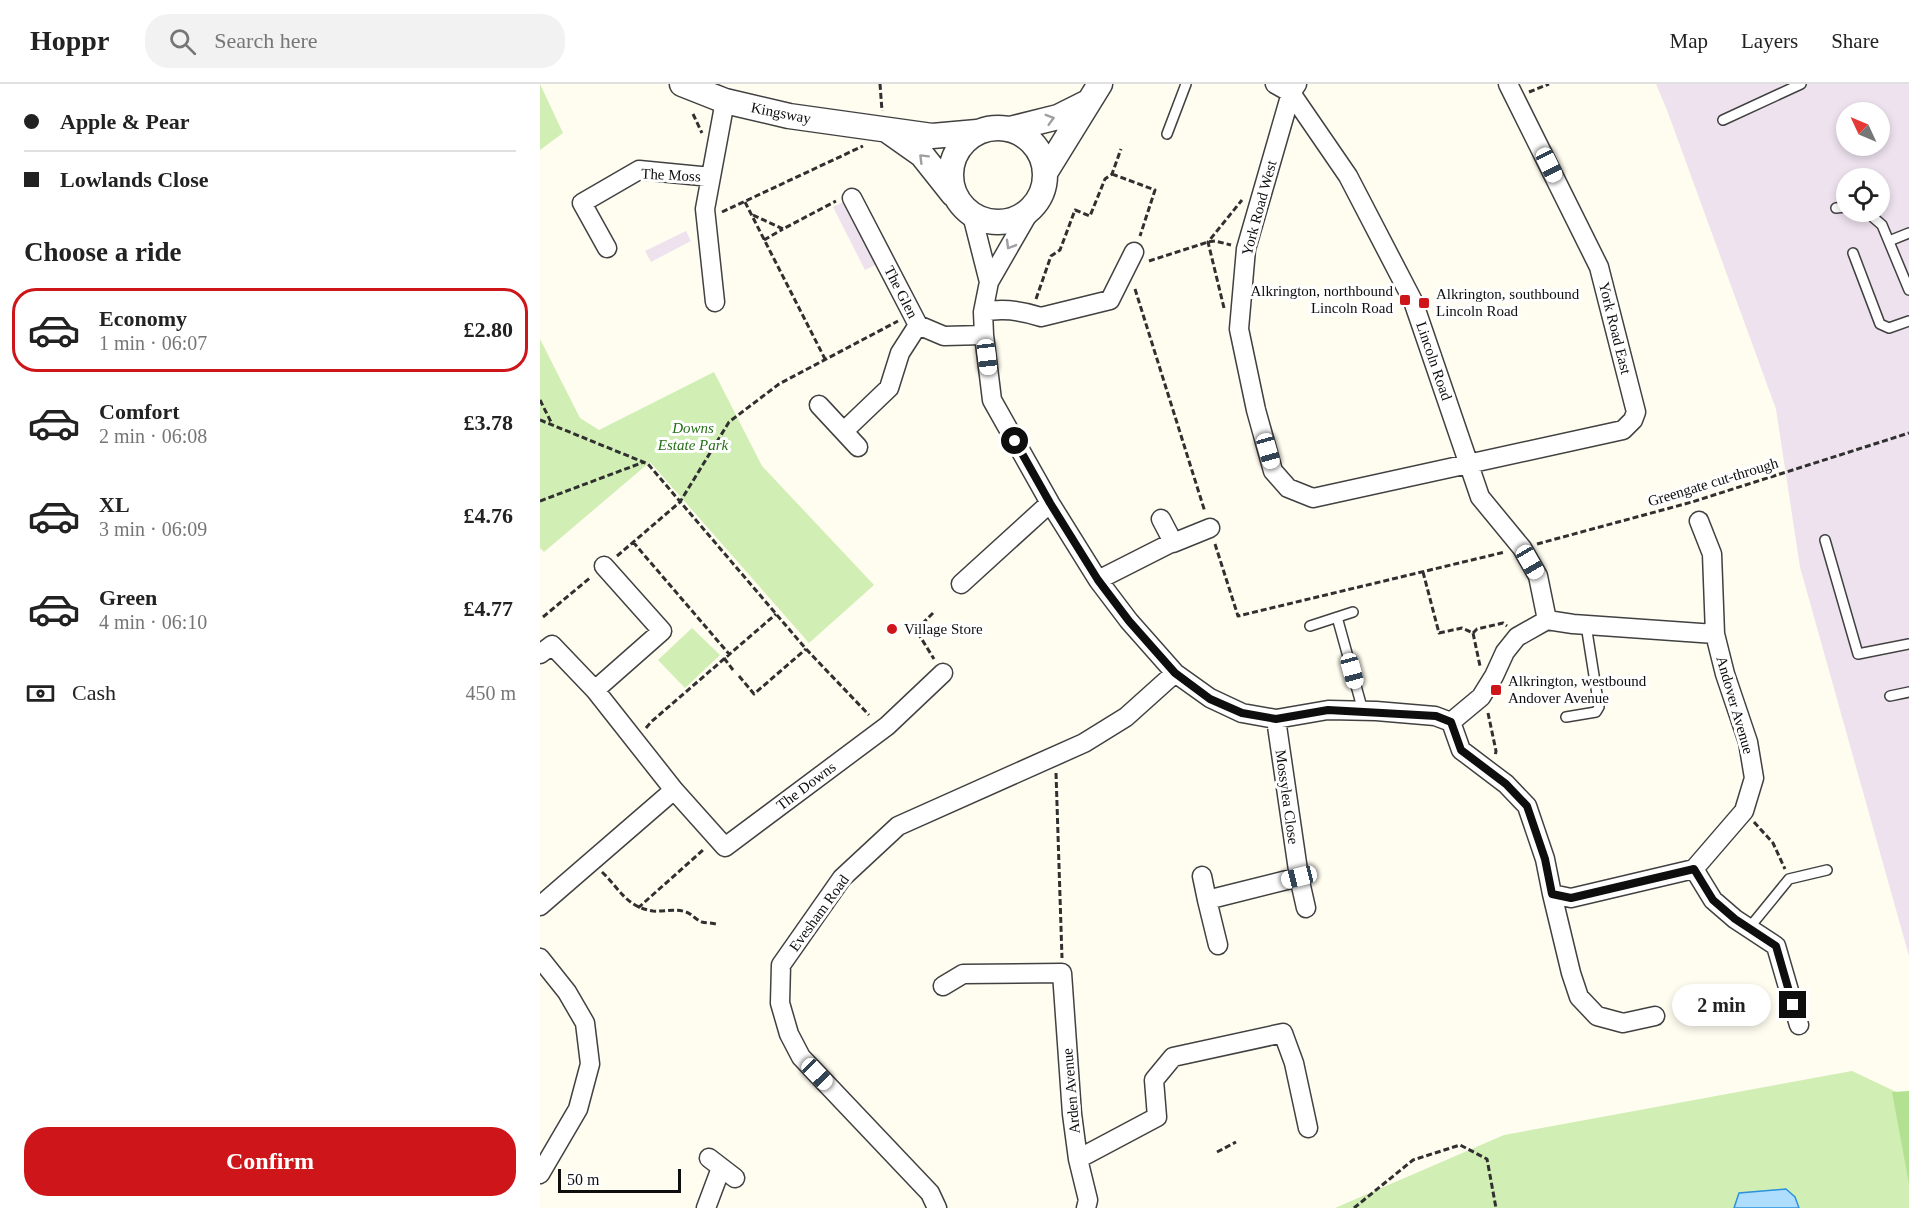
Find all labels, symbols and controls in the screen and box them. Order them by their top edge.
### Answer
search box [145,14,565,68]
text: Hoppr [30,25,109,56]
icon: search [166,25,199,58]
text: Search here [214,28,318,53]
text: Map [1670,29,1708,53]
text: Layers [1741,29,1798,53]
text: Share [1831,29,1879,53]
street label: Kingsway [750,99,813,127]
north arrow [1836,102,1890,156]
map controls [1836,102,1890,222]
text: Apple & Pear [60,109,190,134]
one-way arrow [1045,114,1055,126]
car [1533,145,1565,185]
one-way arrow [919,154,930,164]
street label: York Road West [1239,158,1280,257]
street label: The Moss [641,165,701,185]
text: Lowlands Close [60,167,209,192]
button: locate [1836,168,1890,222]
text: Choose a ride [24,237,182,267]
one-way arrow [1006,239,1017,250]
street label: The Glen [881,263,921,321]
street label: York Road East [1596,280,1634,376]
place label: Alkrington, northbound Lincoln Road [1251,283,1393,316]
place label: Alkrington, southbound Lincoln Road [1436,286,1580,319]
marker: Alkrington, northbound Lincoln Road [1398,293,1412,307]
marker: Alkrington, southbound Lincoln Road [1417,296,1431,310]
icon: car [27,303,81,357]
text: Economy [99,306,187,331]
text: £2.80 [464,317,513,342]
street label: Lincoln Road [1413,320,1455,403]
text: 1 min · 06:07 [99,332,207,354]
car [976,338,998,376]
icon: car [27,396,81,450]
text: Comfort [99,399,180,424]
text: £3.78 [464,410,513,435]
park label: Downs Estate Park [657,420,729,453]
text: 2 min · 06:08 [99,425,207,447]
route start [1001,427,1028,454]
car [1254,431,1282,471]
street label: Greengate cut-through [1646,454,1781,509]
icon: car [27,489,81,543]
text: XL [99,492,130,517]
text: £4.76 [464,503,513,528]
text: 3 min · 06:09 [99,518,207,540]
car [1513,542,1547,582]
icon: car [27,582,81,636]
text: Green [99,585,157,610]
text: £4.77 [464,596,513,621]
text: 4 min · 06:10 [99,611,207,633]
place label: Village Store [904,621,983,637]
marker: Village Store [885,622,899,636]
car [1339,651,1365,691]
street label: Andover Avenue [1713,654,1757,756]
place label: Alkrington, westbound Andover Avenue [1508,673,1647,706]
icon: cash [24,677,57,710]
text: Cash [72,680,116,705]
text: 450 m [465,682,516,704]
marker: Alkrington, westbound Andover Avenue [1489,683,1503,697]
street label: Mossylea Close [1272,749,1302,846]
street label: The Downs [773,759,839,813]
car [1279,864,1319,890]
street label: Evesham Road [786,871,852,954]
callout: 2 min [1673,984,1772,1026]
route end [1779,991,1806,1018]
text: 2 min [1697,994,1746,1016]
street label: Arden Avenue [1059,1047,1083,1135]
car [798,1055,836,1093]
button: Confirm [24,1127,516,1196]
scale bar [558,1166,681,1194]
text: 50 m [567,1171,599,1188]

